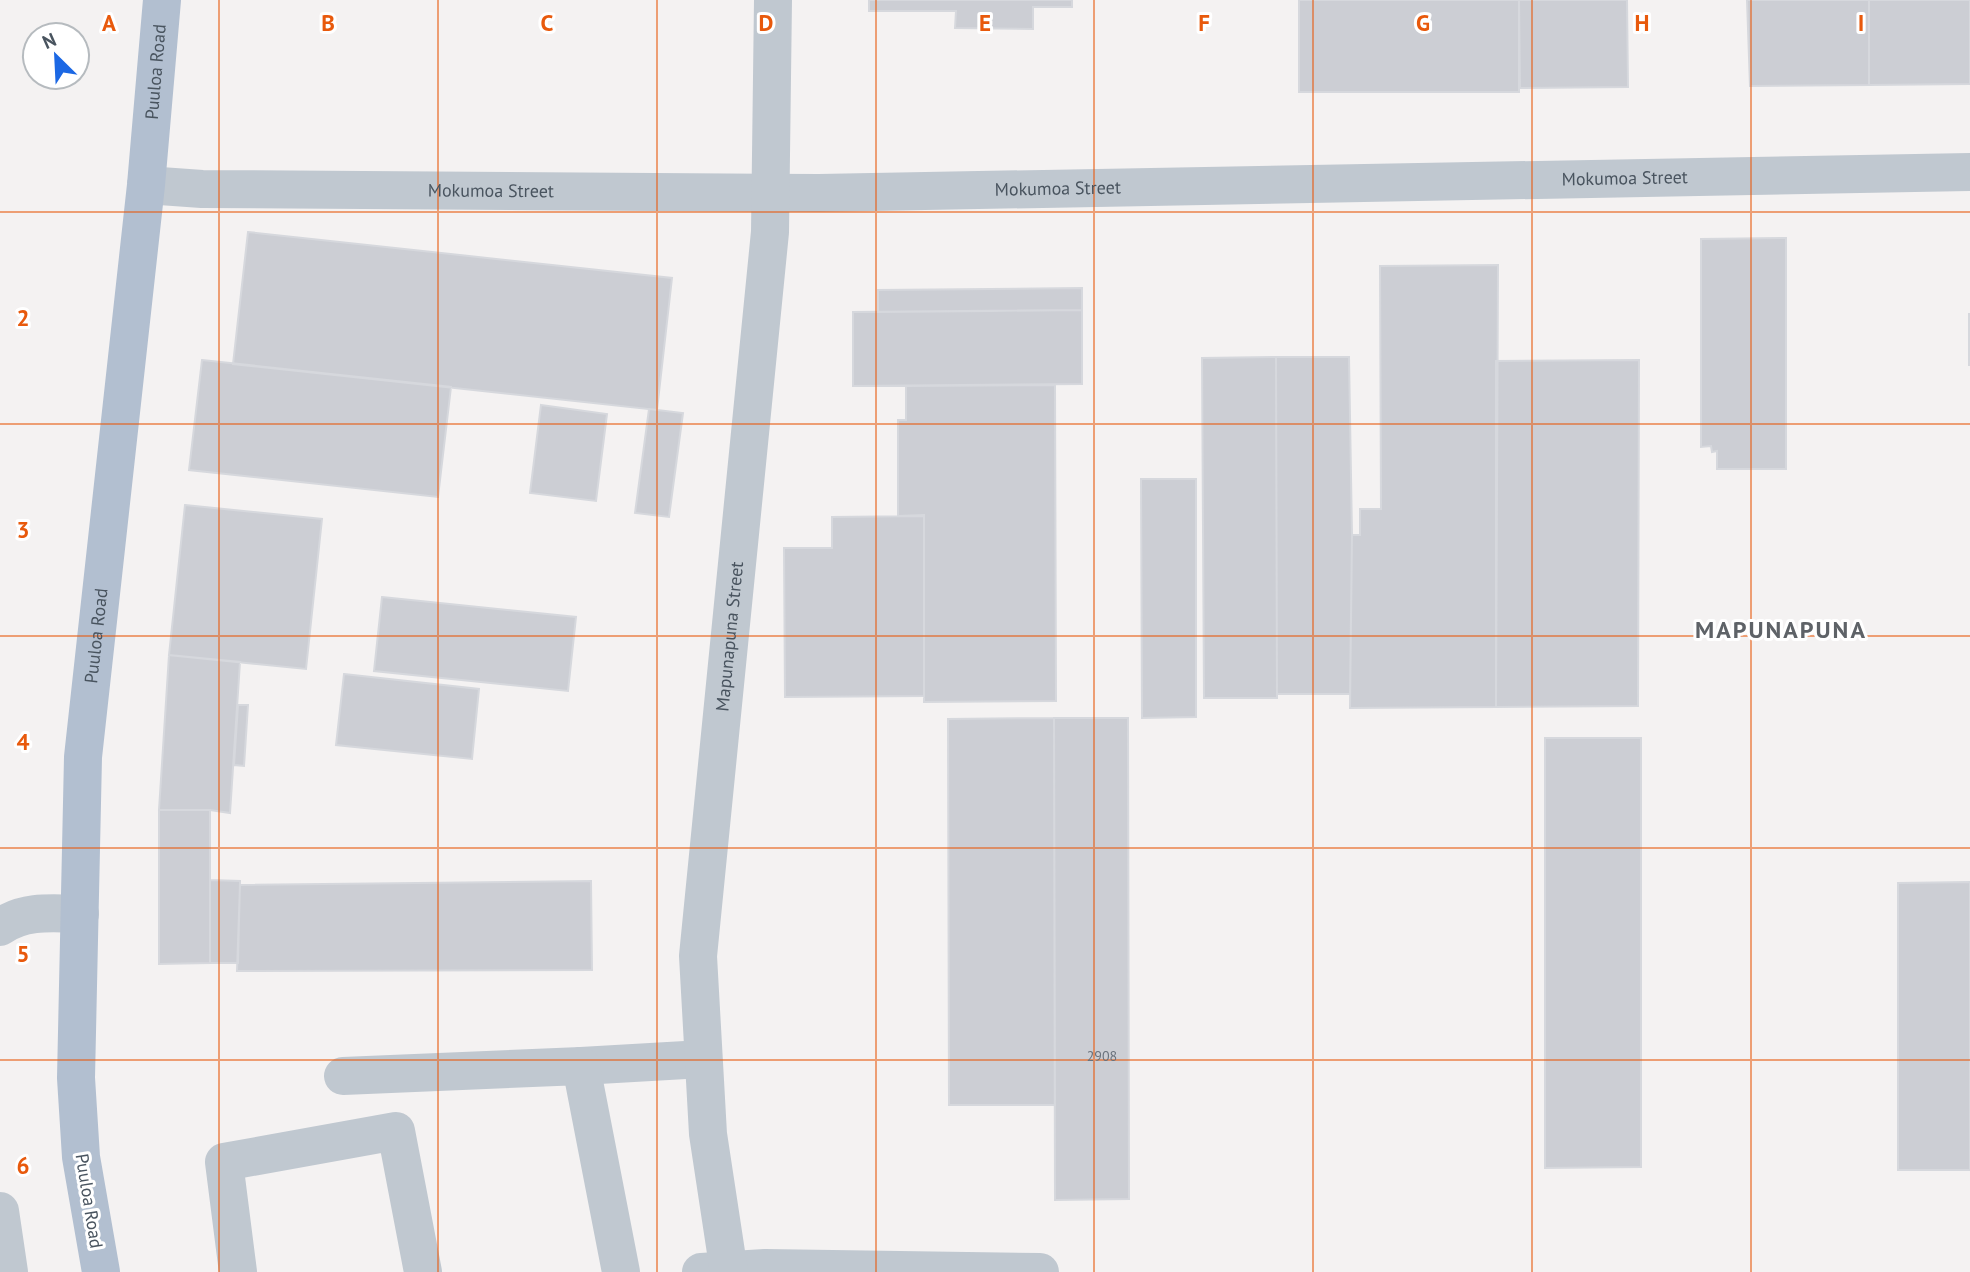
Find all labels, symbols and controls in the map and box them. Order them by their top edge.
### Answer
text: A [102,8,116,37]
text: B [321,8,335,37]
text: C [541,8,554,37]
text: D [759,8,773,37]
text: E [979,8,991,37]
text: F [1198,8,1210,37]
text: G [1416,8,1430,37]
text: H [1635,8,1649,37]
text: I [1858,8,1864,37]
north arrow [21,21,91,91]
street label: Puuloa Road [140,23,171,120]
text: N [39,27,60,54]
street label: Mokumoa Street [1561,165,1688,190]
street label: Mokumoa Street [994,175,1121,201]
street label: Mokumoa Street [428,178,554,202]
text: 2 [16,303,30,332]
text: 3 [16,515,30,544]
street label: Mapunapuna Street [710,560,748,712]
street label: Puuloa Road [79,587,113,684]
district label: MAPUNAPUNA [1695,614,1867,645]
text: 4 [16,727,30,756]
text: 5 [16,939,30,968]
house number: 2908 [1087,1047,1117,1065]
text: 6 [16,1151,30,1180]
street label: Puuloa Road [71,1152,108,1250]

